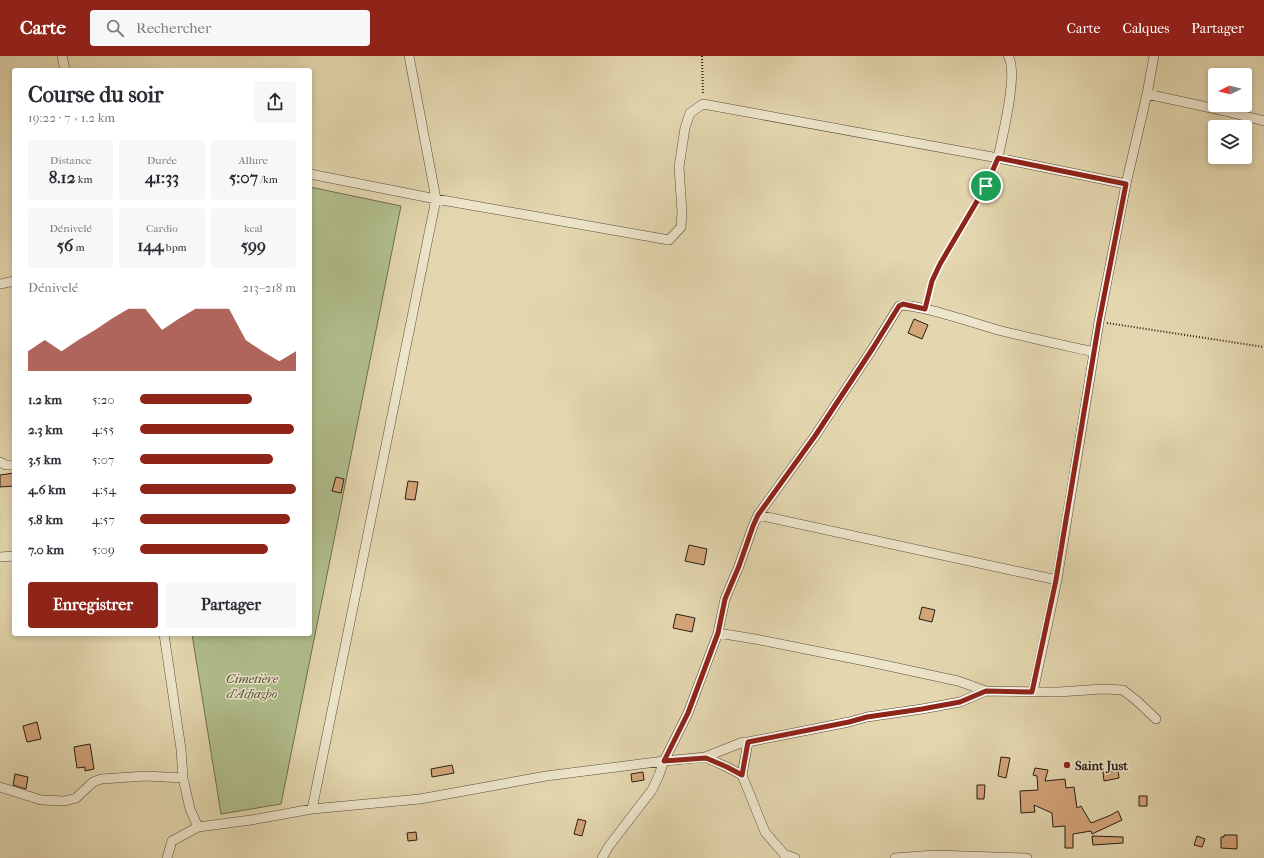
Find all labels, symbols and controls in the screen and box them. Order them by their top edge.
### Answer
search box [90,10,370,46]
text: Carte [20,17,66,39]
icon: search [104,17,126,39]
text: Rechercher [136,19,211,37]
text: Carte [1067,20,1100,37]
text: Calques [1122,20,1169,37]
text: Partager [1191,20,1244,37]
north arrow [1208,68,1252,112]
map controls [1208,68,1252,164]
button: share [254,81,296,123]
text: Course du soir [28,82,163,108]
text: 19:22 · 7 × 1.2 km [28,110,115,125]
button: layers [1208,120,1252,164]
text: Distance [50,154,91,167]
text: Durée [147,154,177,167]
text: Allure [239,154,268,167]
text: 8.12 [49,167,75,187]
text: 41:33 [145,167,179,187]
text: 5:07 [229,167,258,187]
pin [969,169,1003,203]
text: km [75,173,93,186]
text: /km [258,173,278,186]
icon: arrive [975,175,997,197]
text: Dénivelé [49,222,92,235]
text: Cardio [146,222,178,235]
text: kcal [244,222,263,235]
text: 56 [57,235,73,255]
text: 144 [137,235,164,255]
text: 599 [241,235,266,255]
text: m [73,241,85,254]
text: bpm [164,241,187,254]
text: Dénivelé [28,280,78,295]
text: 213–218 m [242,280,296,295]
text: 1.2 km [28,392,62,407]
text: 5:20 [92,392,115,407]
text: 2.3 km [28,422,63,437]
text: 4:55 [92,422,114,437]
text: 3.5 km [28,452,61,467]
text: 5:07 [92,452,114,467]
text: 4.6 km [28,482,66,497]
text: 4:54 [92,482,116,497]
text: 5.8 km [28,512,63,527]
text: 4:57 [92,512,115,527]
text: 7.0 km [28,542,64,557]
text: 5:09 [92,542,115,557]
button: Enregistrer [28,582,158,628]
button: Partager [166,582,296,628]
park label: Cimetière d'Adjagbo [226,671,279,701]
place label: Saint Just [1075,758,1128,774]
marker: Saint Just [1062,760,1072,770]

